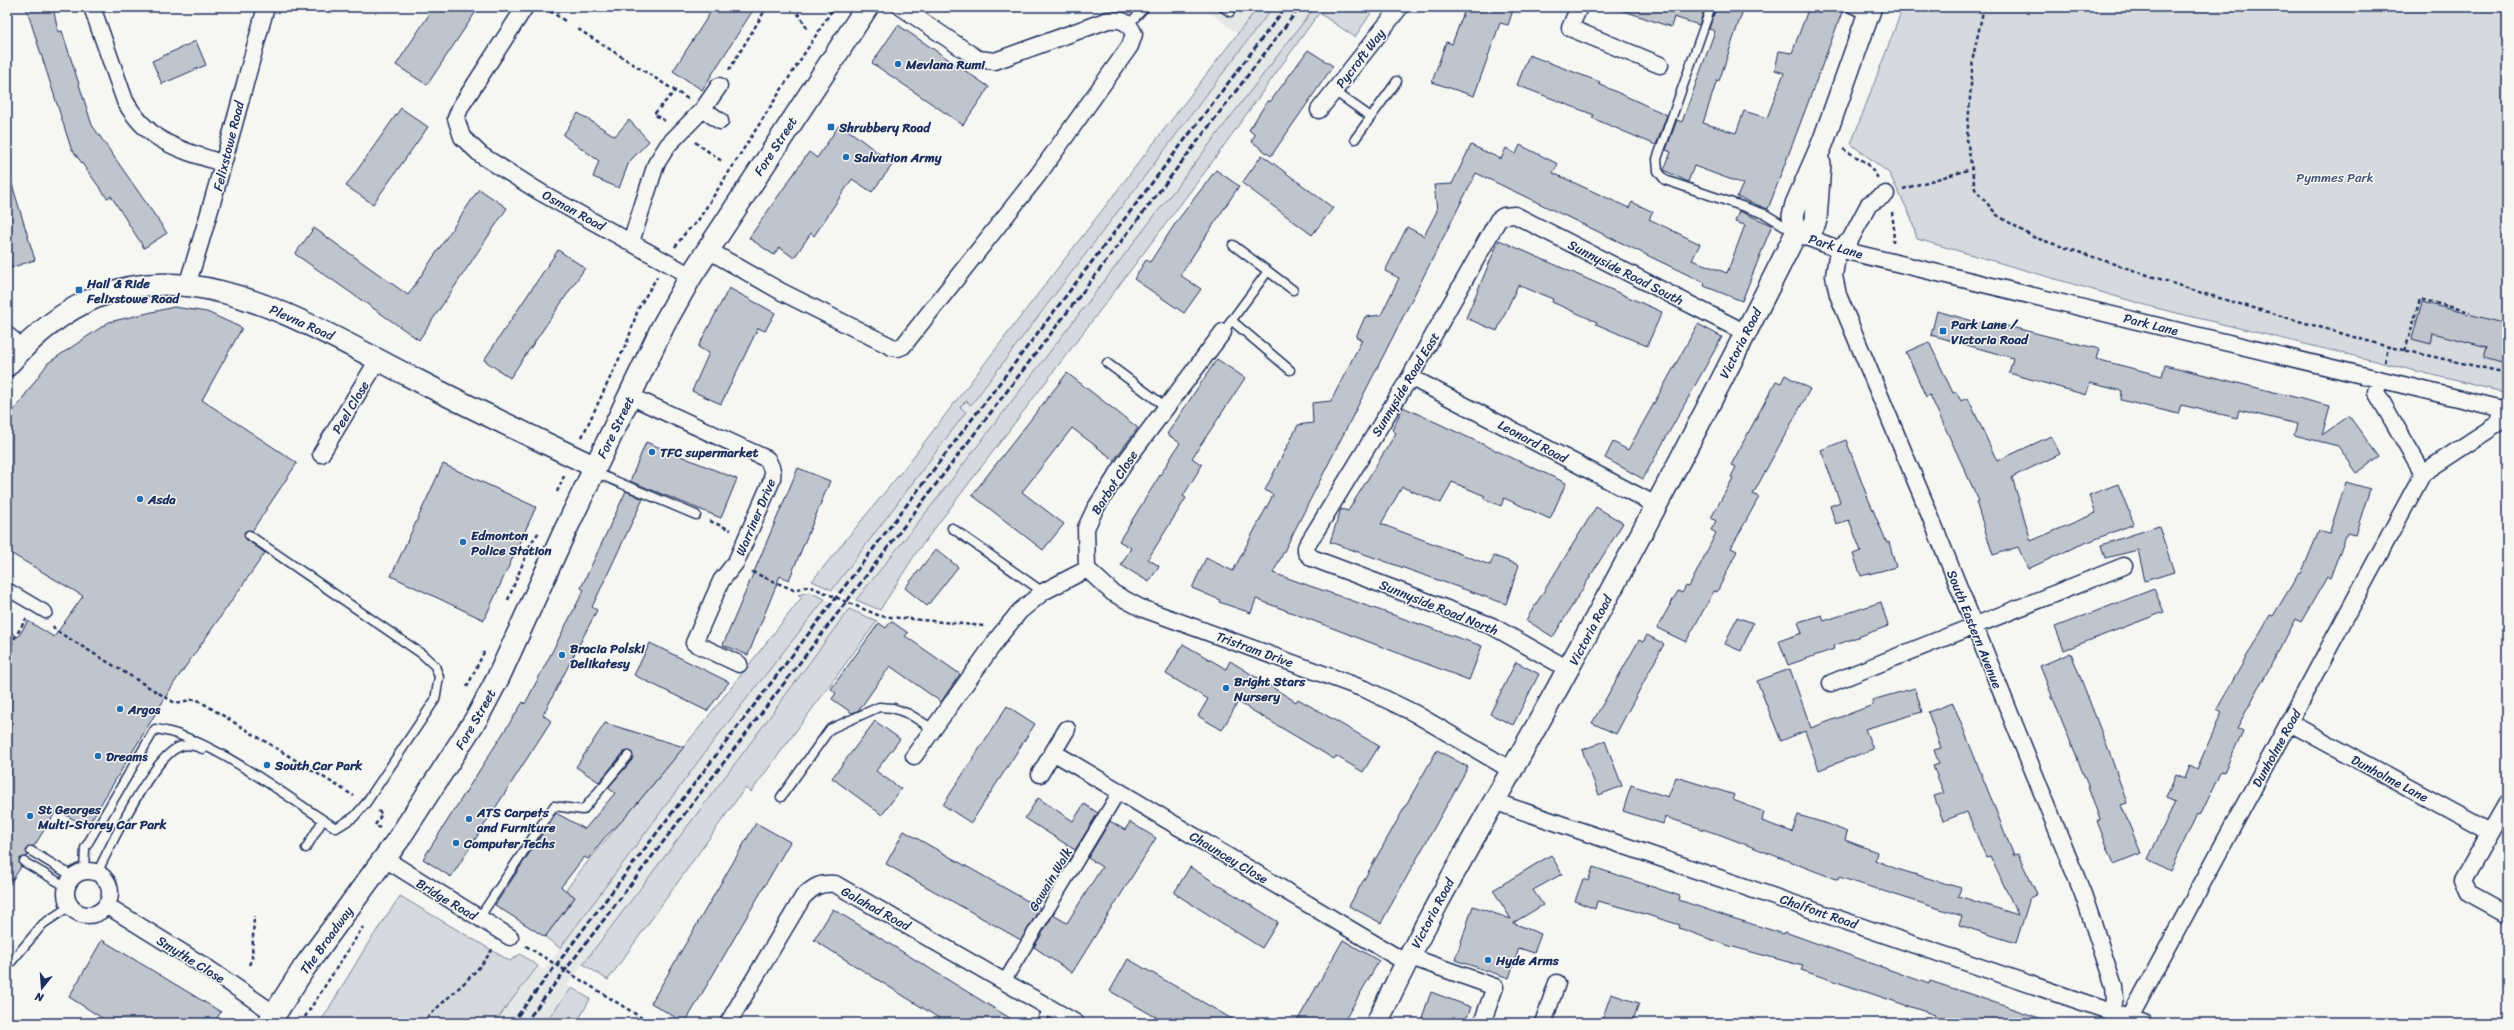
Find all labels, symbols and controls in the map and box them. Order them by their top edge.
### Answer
street label: Pycroft Way [1330,23,1391,93]
place label: Mevlana Rumi [905,53,986,76]
marker: Mevlana Rumi [893,59,903,69]
street label: Felixstowe Road [206,98,251,194]
street label: Fore Street [748,112,803,181]
place label: Shrubbery Road [838,116,931,139]
marker: Shrubbery Road [826,122,836,132]
place label: Salvation Army [853,146,943,169]
marker: Salvation Army [841,152,851,162]
park label: Pymmes Park [2296,166,2374,189]
street label: Osman Road [538,184,611,238]
street label: Park Lane [1806,227,1866,266]
street label: Sunnyside Road South [1564,233,1688,312]
place label: Hail & Ride Felixstowe Road [86,272,180,310]
marker: Hail & Ride Felixstowe Road [74,285,84,295]
street label: Plevna Road [266,298,339,347]
street label: Victoria Road [1713,303,1769,383]
street label: Park Lane [2121,307,2181,342]
place label: Park Lane / Victoria Road [1951,313,2029,351]
marker: Park Lane / Victoria Road [1938,326,1948,336]
street label: Sunnyside Road East [1365,327,1446,441]
street label: Peel Close [325,376,376,438]
street label: Fore Street [590,392,641,462]
street label: Leonard Road [1494,413,1573,470]
place label: TFC supermarket [660,441,759,464]
street label: Barbot Close [1085,445,1144,519]
marker: TFC supermarket [647,447,657,457]
street label: Warriner Drive [729,475,782,560]
place label: Asda [147,488,176,511]
marker: Asda [135,494,145,504]
place label: Edmonton Police Station [471,524,553,562]
marker: Edmonton Police Station [458,537,468,547]
street label: South Eastern Avenue [1940,566,2009,693]
street label: Sunnyside Road North [1376,573,1502,642]
street label: Victoria Road [1562,590,1619,670]
street label: Tristram Drive [1213,625,1297,674]
place label: Bracia Polski Delikatesy [570,637,646,675]
marker: Bracia Polski Delikatesy [557,650,567,660]
place label: Bright Stars Nursery [1233,670,1306,708]
marker: Bright Stars Nursery [1221,683,1231,693]
street label: Fore Street [449,684,502,754]
place label: Argos [127,698,161,721]
marker: Argos [115,704,125,714]
street label: Dunholme Road [2245,704,2308,792]
place label: Dreams [106,745,148,768]
street label: Dunholme Lane [2347,748,2433,809]
marker: Dreams [93,751,103,761]
place label: South Car Park [274,754,363,777]
marker: South Car Park [262,760,272,770]
place label: St Georges Multi-Storey Car Park [37,798,167,836]
place label: ATS Carpets and Furniture [476,801,556,839]
marker: St Georges Multi-Storey Car Park [25,811,35,821]
marker: ATS Carpets and Furniture [464,814,474,824]
street label: Chauncey Close [1185,825,1273,890]
place label: Computer Techs [463,832,556,855]
marker: Computer Techs [451,838,461,848]
street label: Gawain Walk [1022,843,1079,916]
street label: Bridge Road [412,872,483,927]
street label: Victoria Road [1404,873,1461,953]
street label: Galahad Road [837,880,916,938]
street label: Chalfont Road [1777,887,1862,936]
street label: The Broadway [294,901,359,979]
street label: Smythe Close [152,929,229,990]
place label: Hyde Arms [1495,949,1560,972]
marker: Hyde Arms [1483,955,1493,965]
north arrow [22,968,62,1008]
text: N [32,987,47,1008]

